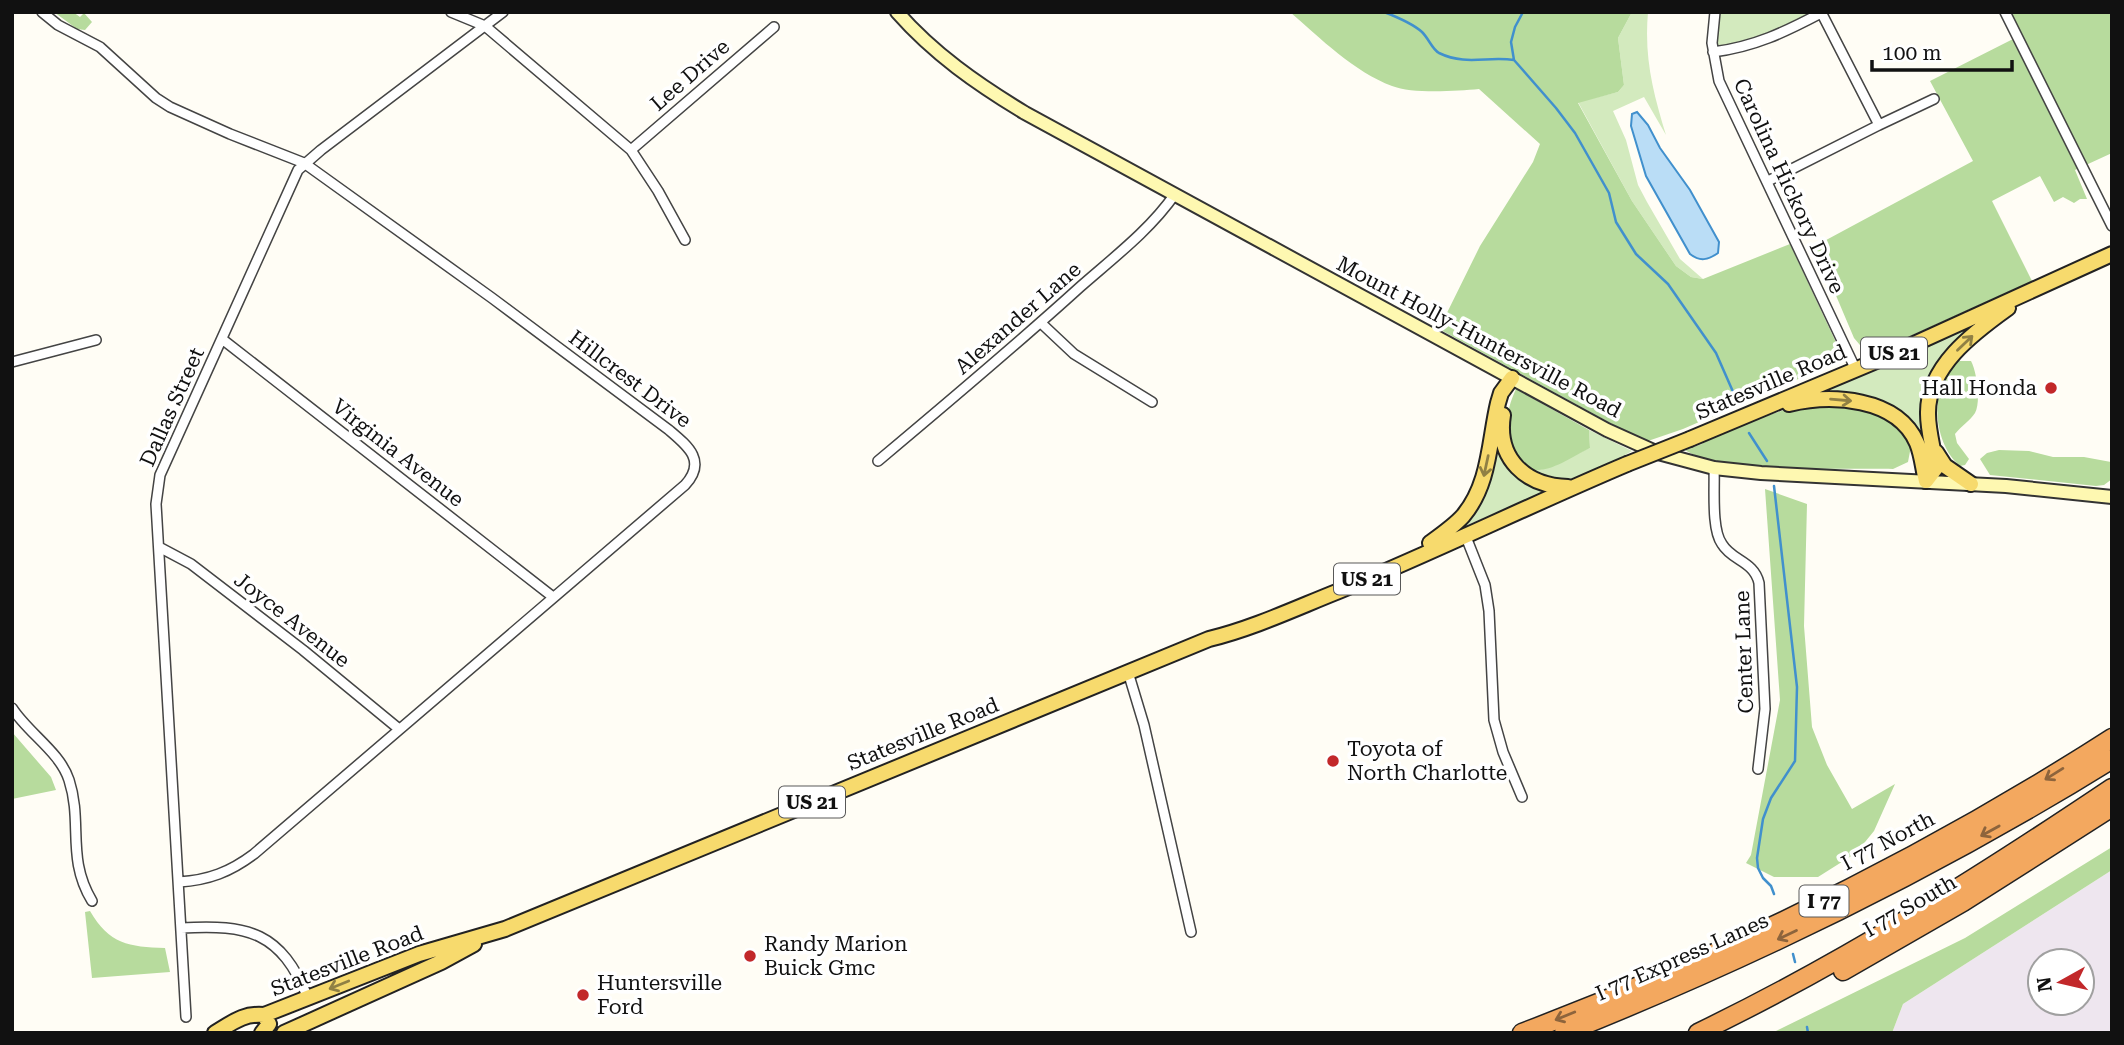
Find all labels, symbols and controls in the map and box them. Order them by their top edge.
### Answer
scale bar [1872,28,2012,72]
street label: Lee Drive [646,34,734,116]
text: 100 m [1882,41,1942,65]
street label: Carolina Hickory Drive [1729,75,1849,297]
street label: Mount Holly-Huntersville Road [1333,252,1626,423]
street label: Alexander Lane [950,257,1086,379]
street label: Hillcrest Drive [564,325,696,433]
one-way arrow [1956,334,1973,351]
road number: US 21 [1861,338,1927,368]
street label: Statesville Road [1692,339,1850,425]
street label: Dallas Street [135,344,209,470]
place label: Hall Honda [1921,376,2038,400]
marker: Hall Honda [2043,380,2059,396]
street label: Virginia Avenue [327,394,469,512]
one-way arrow [1829,394,1852,407]
one-way arrow [1479,454,1493,477]
road number: US 21 [1334,564,1400,594]
street label: Joyce Avenue [229,567,355,673]
street label: Center Lane [1730,590,1758,714]
street label: Statesville Road [844,693,1003,775]
place label: Toyota of North Charlotte [1347,737,1507,785]
marker: Toyota of North Charlotte [1325,753,1341,769]
one-way arrow [2044,767,2064,781]
road number: US 21 [779,786,845,818]
street label: I 77 North [1837,806,1939,876]
one-way arrow [1980,825,2001,838]
street label: I 77 South [1859,870,1961,942]
road number: I 77 [1800,886,1848,917]
street label: I 77 Express Lanes [1592,908,1772,1006]
street label: Statesville Road [268,921,427,1001]
one-way arrow [1777,929,1799,942]
place label: Randy Marion Buick Gmc [764,932,908,980]
north arrow [2026,947,2096,1017]
marker: Randy Marion Buick Gmc [742,948,758,964]
place label: Huntersville Ford [597,971,722,1019]
text: N [2032,975,2057,993]
one-way arrow [329,980,351,993]
marker: Huntersville Ford [575,987,591,1003]
one-way arrow [1555,1010,1577,1023]

